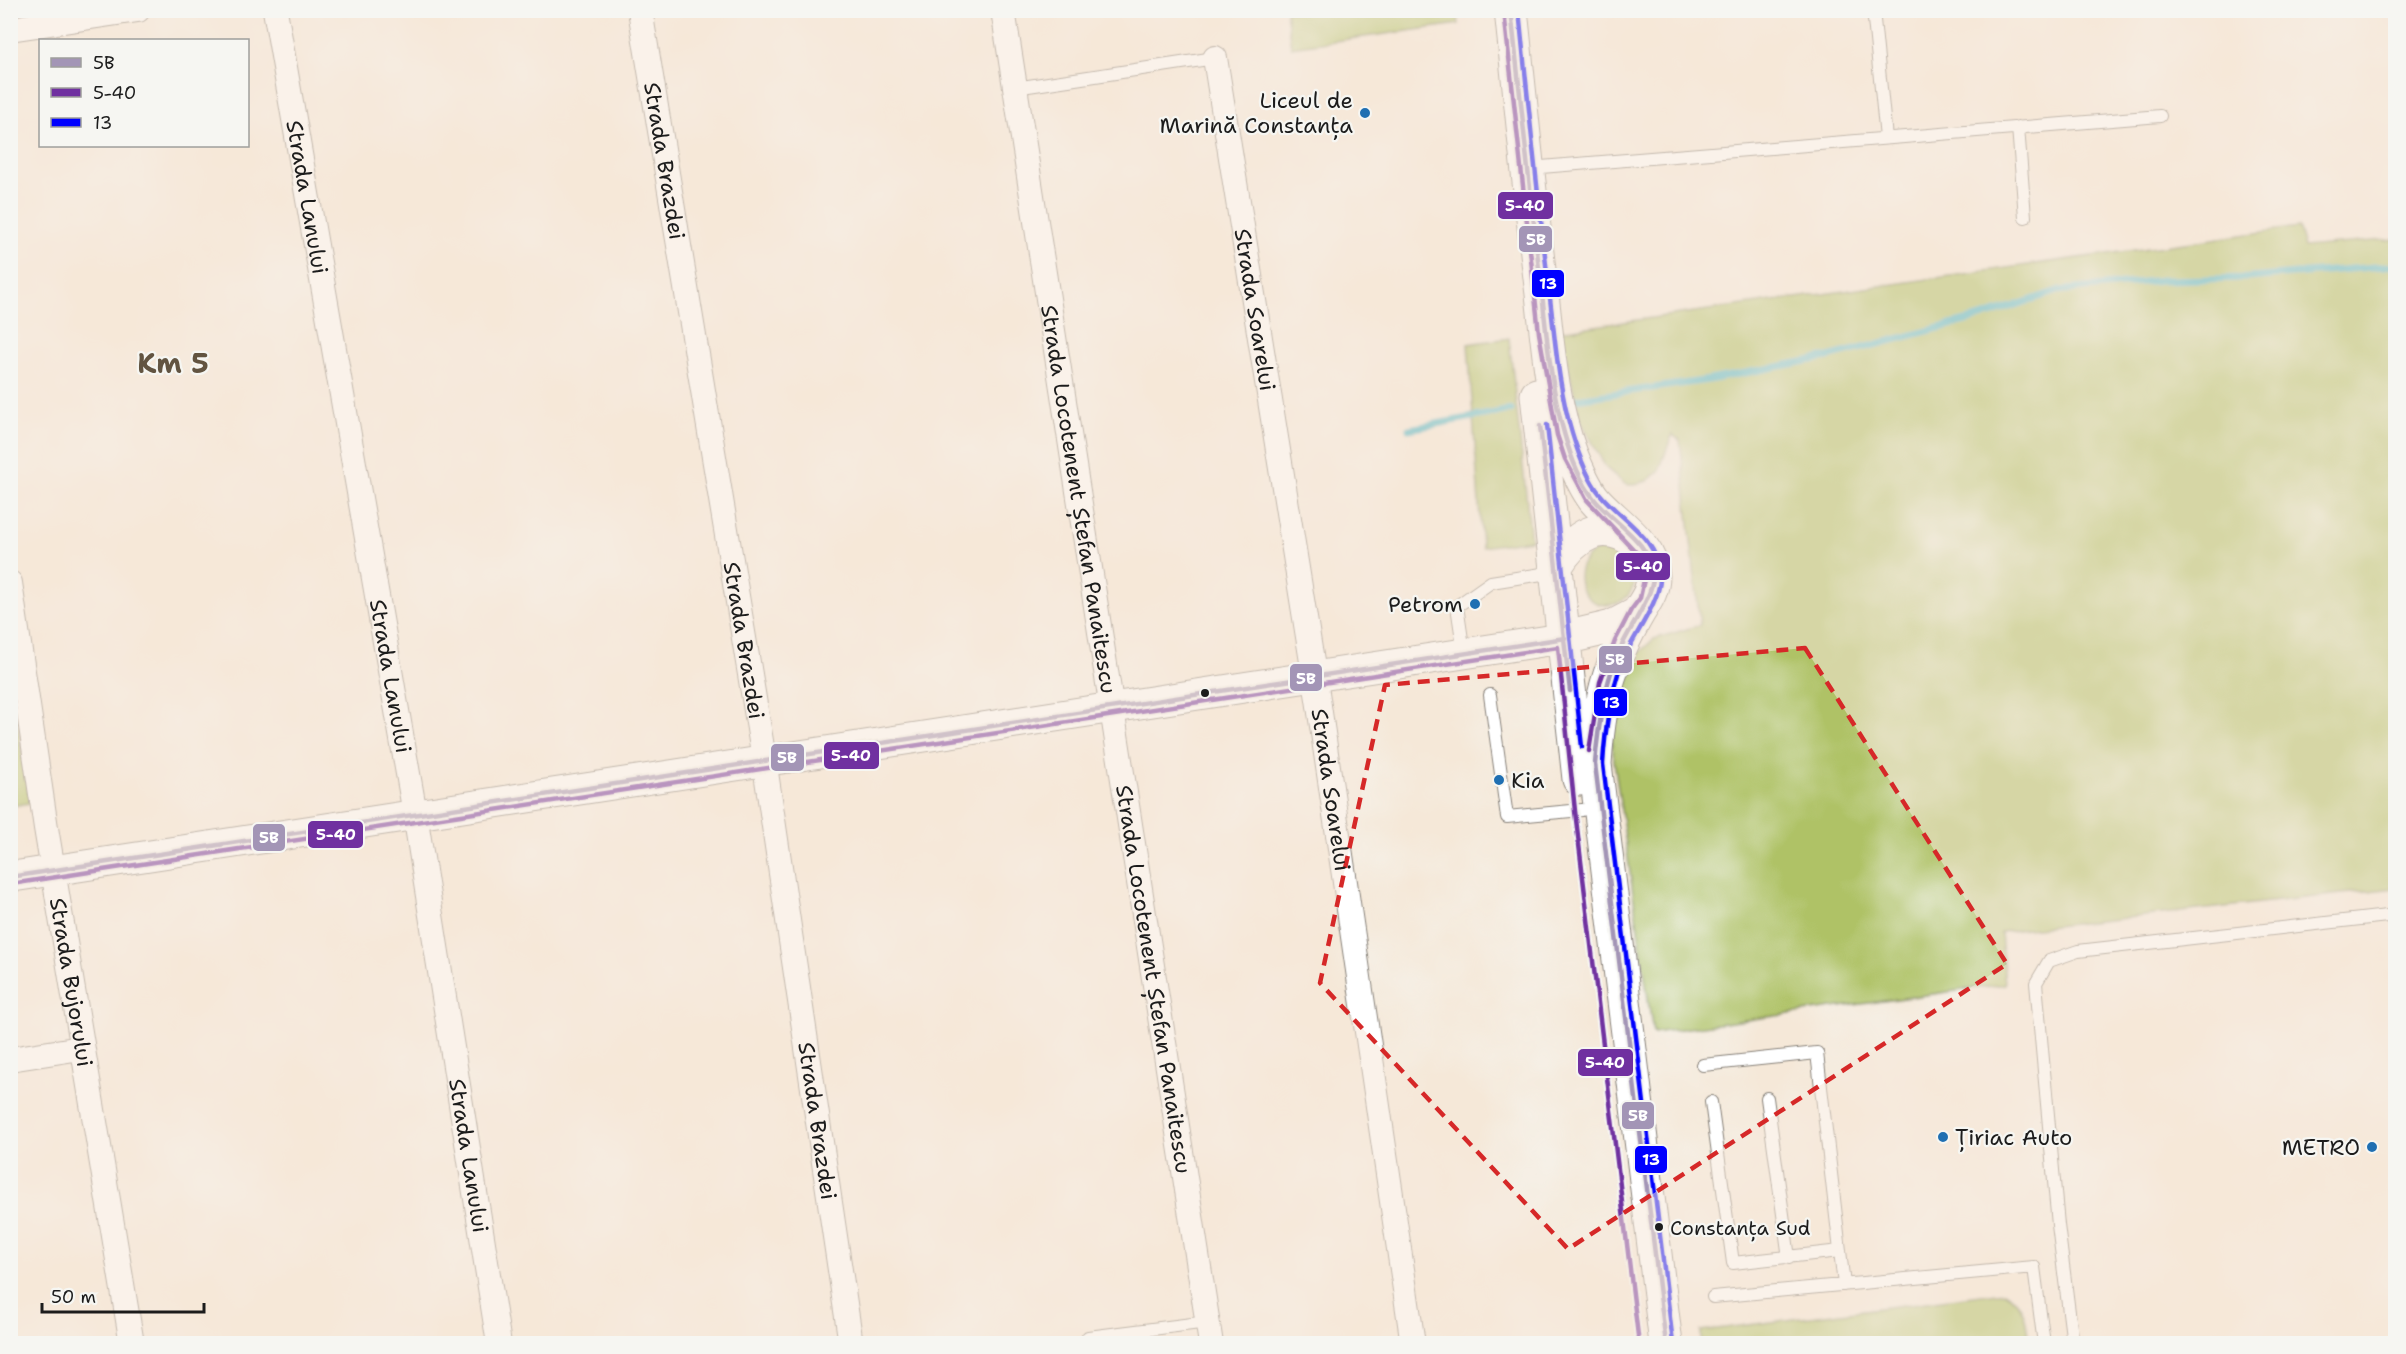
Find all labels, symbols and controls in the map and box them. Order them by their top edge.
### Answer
legend [39,39,249,147]
text: 5B [93,51,115,75]
street label: Strada Brazdei [637,80,692,242]
text: 5-40 [93,81,136,105]
place label: Liceul de Marină Constanța [1160,86,1353,140]
marker: Liceul de Marină Constanța [1358,106,1372,120]
text: 13 [93,111,112,135]
street label: Strada Lanului [279,118,335,276]
line badge: 5-40 [1497,191,1554,220]
text: 5-40 [1505,195,1545,216]
line badge: 5B [1518,225,1553,253]
street label: Strada Soarelui [1228,227,1282,393]
text: 5B [1526,229,1546,250]
line badge: 13 [1531,269,1565,298]
text: 13 [1539,273,1557,294]
street label: Strada Locotenent Ștefan Panaitescu [1034,303,1123,696]
district label: Km 5 [137,344,209,382]
line badge: 5-40 [1615,552,1671,581]
text: 5-40 [1623,556,1663,577]
street label: Strada Brazdei [717,560,771,721]
place label: Petrom [1388,590,1463,619]
street label: Strada Lanului [363,597,418,755]
marker: Petrom [1468,597,1482,611]
line badge: 5B [1598,645,1633,674]
text: 5B [1605,649,1625,670]
line badge: 5B [1289,663,1323,692]
text: 5B [1296,668,1316,689]
unlabelled marker [1199,687,1211,699]
line badge: 13 [1593,688,1628,717]
text: 13 [1602,692,1620,713]
street label: Strada Soarelui [1305,707,1357,873]
line badge: 5-40 [823,741,880,770]
line badge: 5B [770,743,805,772]
text: 5-40 [831,745,871,766]
text: 5B [777,747,797,768]
place label: Kia [1511,766,1545,795]
marker: Kia [1492,773,1506,787]
street label: Strada Locotenent Ștefan Panaitescu [1109,783,1198,1176]
line badge: 5-40 [307,820,364,849]
line badge: 5B [252,823,286,852]
text: 5-40 [316,824,356,845]
text: 5B [259,827,279,848]
street label: Strada Bujorului [43,896,100,1069]
street label: Strada Brazdei [791,1040,843,1202]
line badge: 5-40 [1577,1048,1634,1077]
text: 5-40 [1585,1052,1625,1073]
street label: Strada Lanului [442,1077,495,1235]
line badge: 5B [1621,1101,1655,1130]
text: 5B [1628,1105,1648,1126]
place label: Țiriac Auto [1955,1123,2072,1152]
marker: Țiriac Auto [1936,1130,1950,1144]
place label: METRO [2282,1133,2360,1162]
marker: METRO [2365,1140,2379,1154]
line badge: 13 [1634,1145,1668,1174]
text: 13 [1642,1149,1660,1170]
place label: Constanța Sud [1670,1215,1811,1242]
marker: Constanța Sud [1653,1221,1665,1233]
scale bar [42,1276,204,1314]
text: 50 m [51,1285,96,1309]

